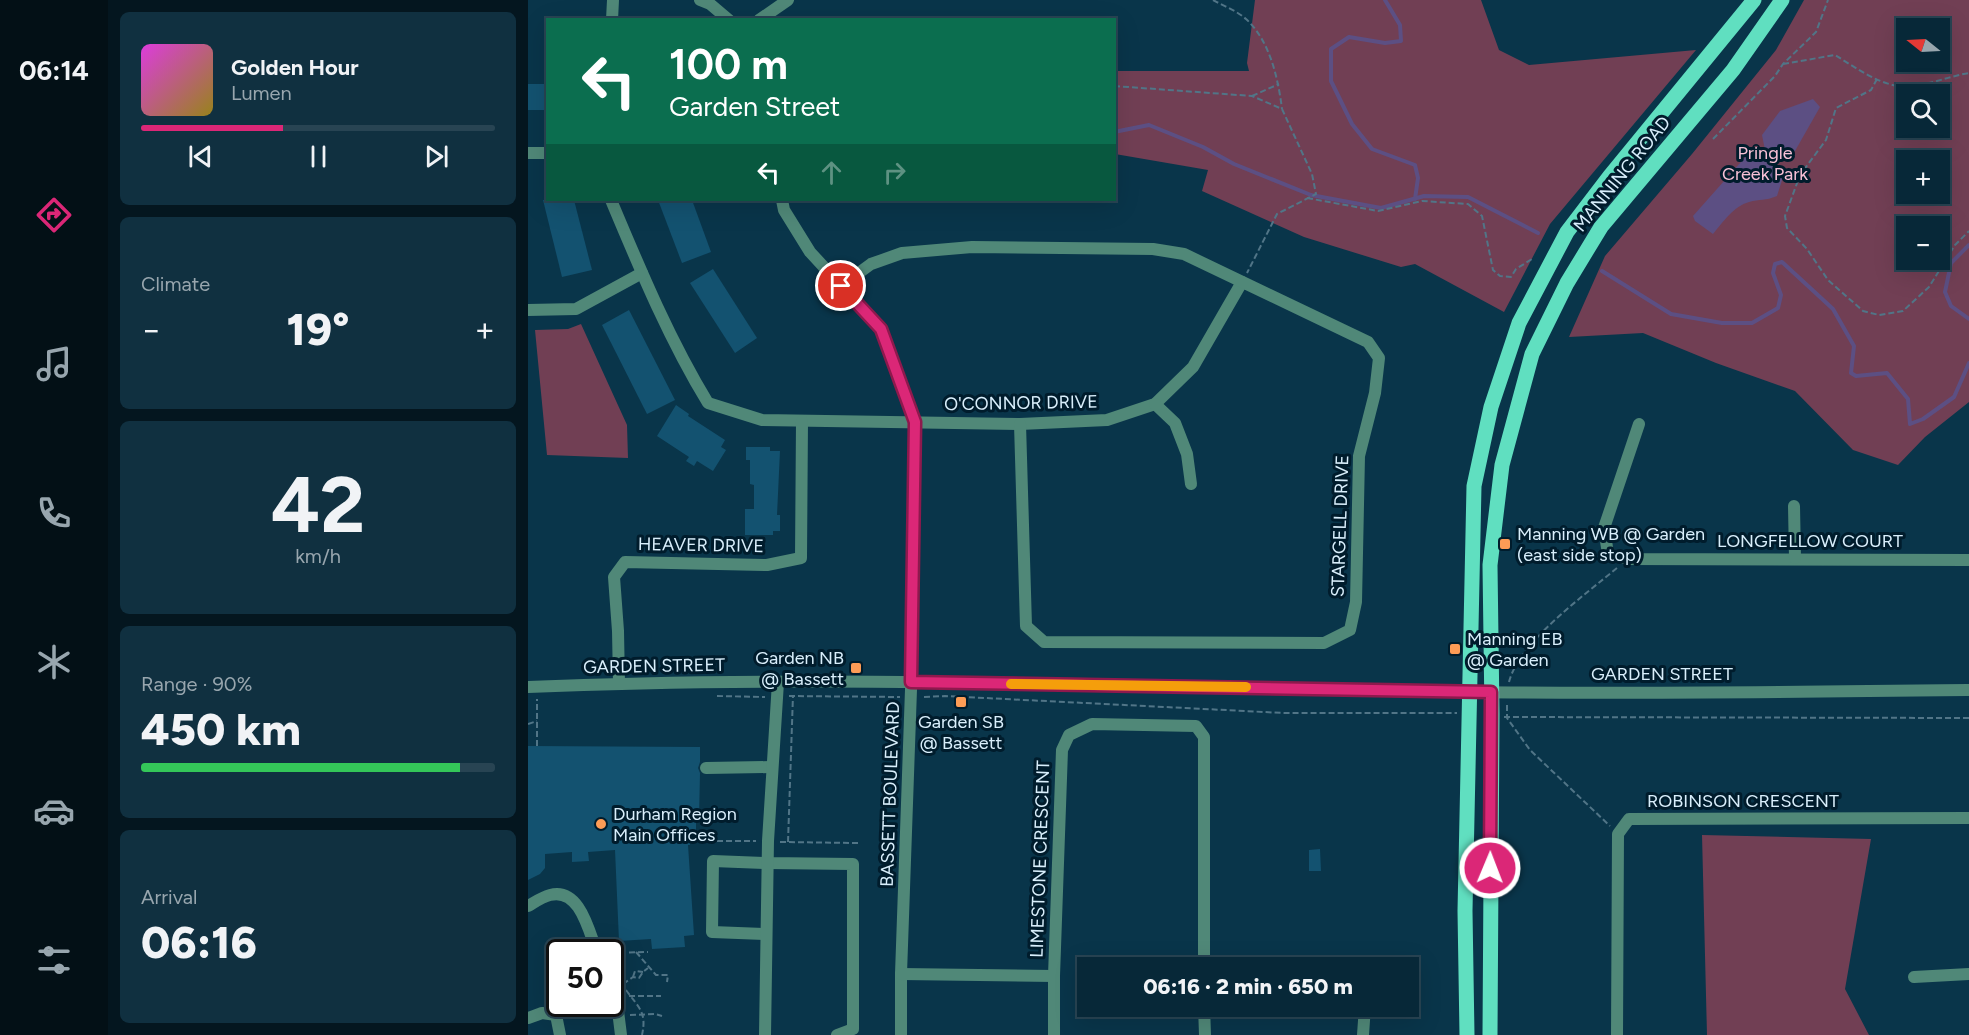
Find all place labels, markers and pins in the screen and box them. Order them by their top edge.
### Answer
pin [815,260,866,311]
place label: Manning WB @ Garden (east side stop) [1517,523,1705,566]
marker: Manning WB @ Garden (east side stop) [1498,537,1512,551]
place label: Manning EB @ Garden [1467,628,1562,671]
marker: Manning EB @ Garden [1448,642,1462,656]
place label: Garden NB @ Bassett [755,647,844,690]
marker: Garden NB @ Bassett [849,661,863,675]
marker: Garden SB @ Bassett [954,695,968,709]
place label: Garden SB @ Bassett [918,711,1004,754]
place label: Durham Region Main Offices [613,803,737,846]
marker: Durham Region Main Offices [594,817,608,831]

